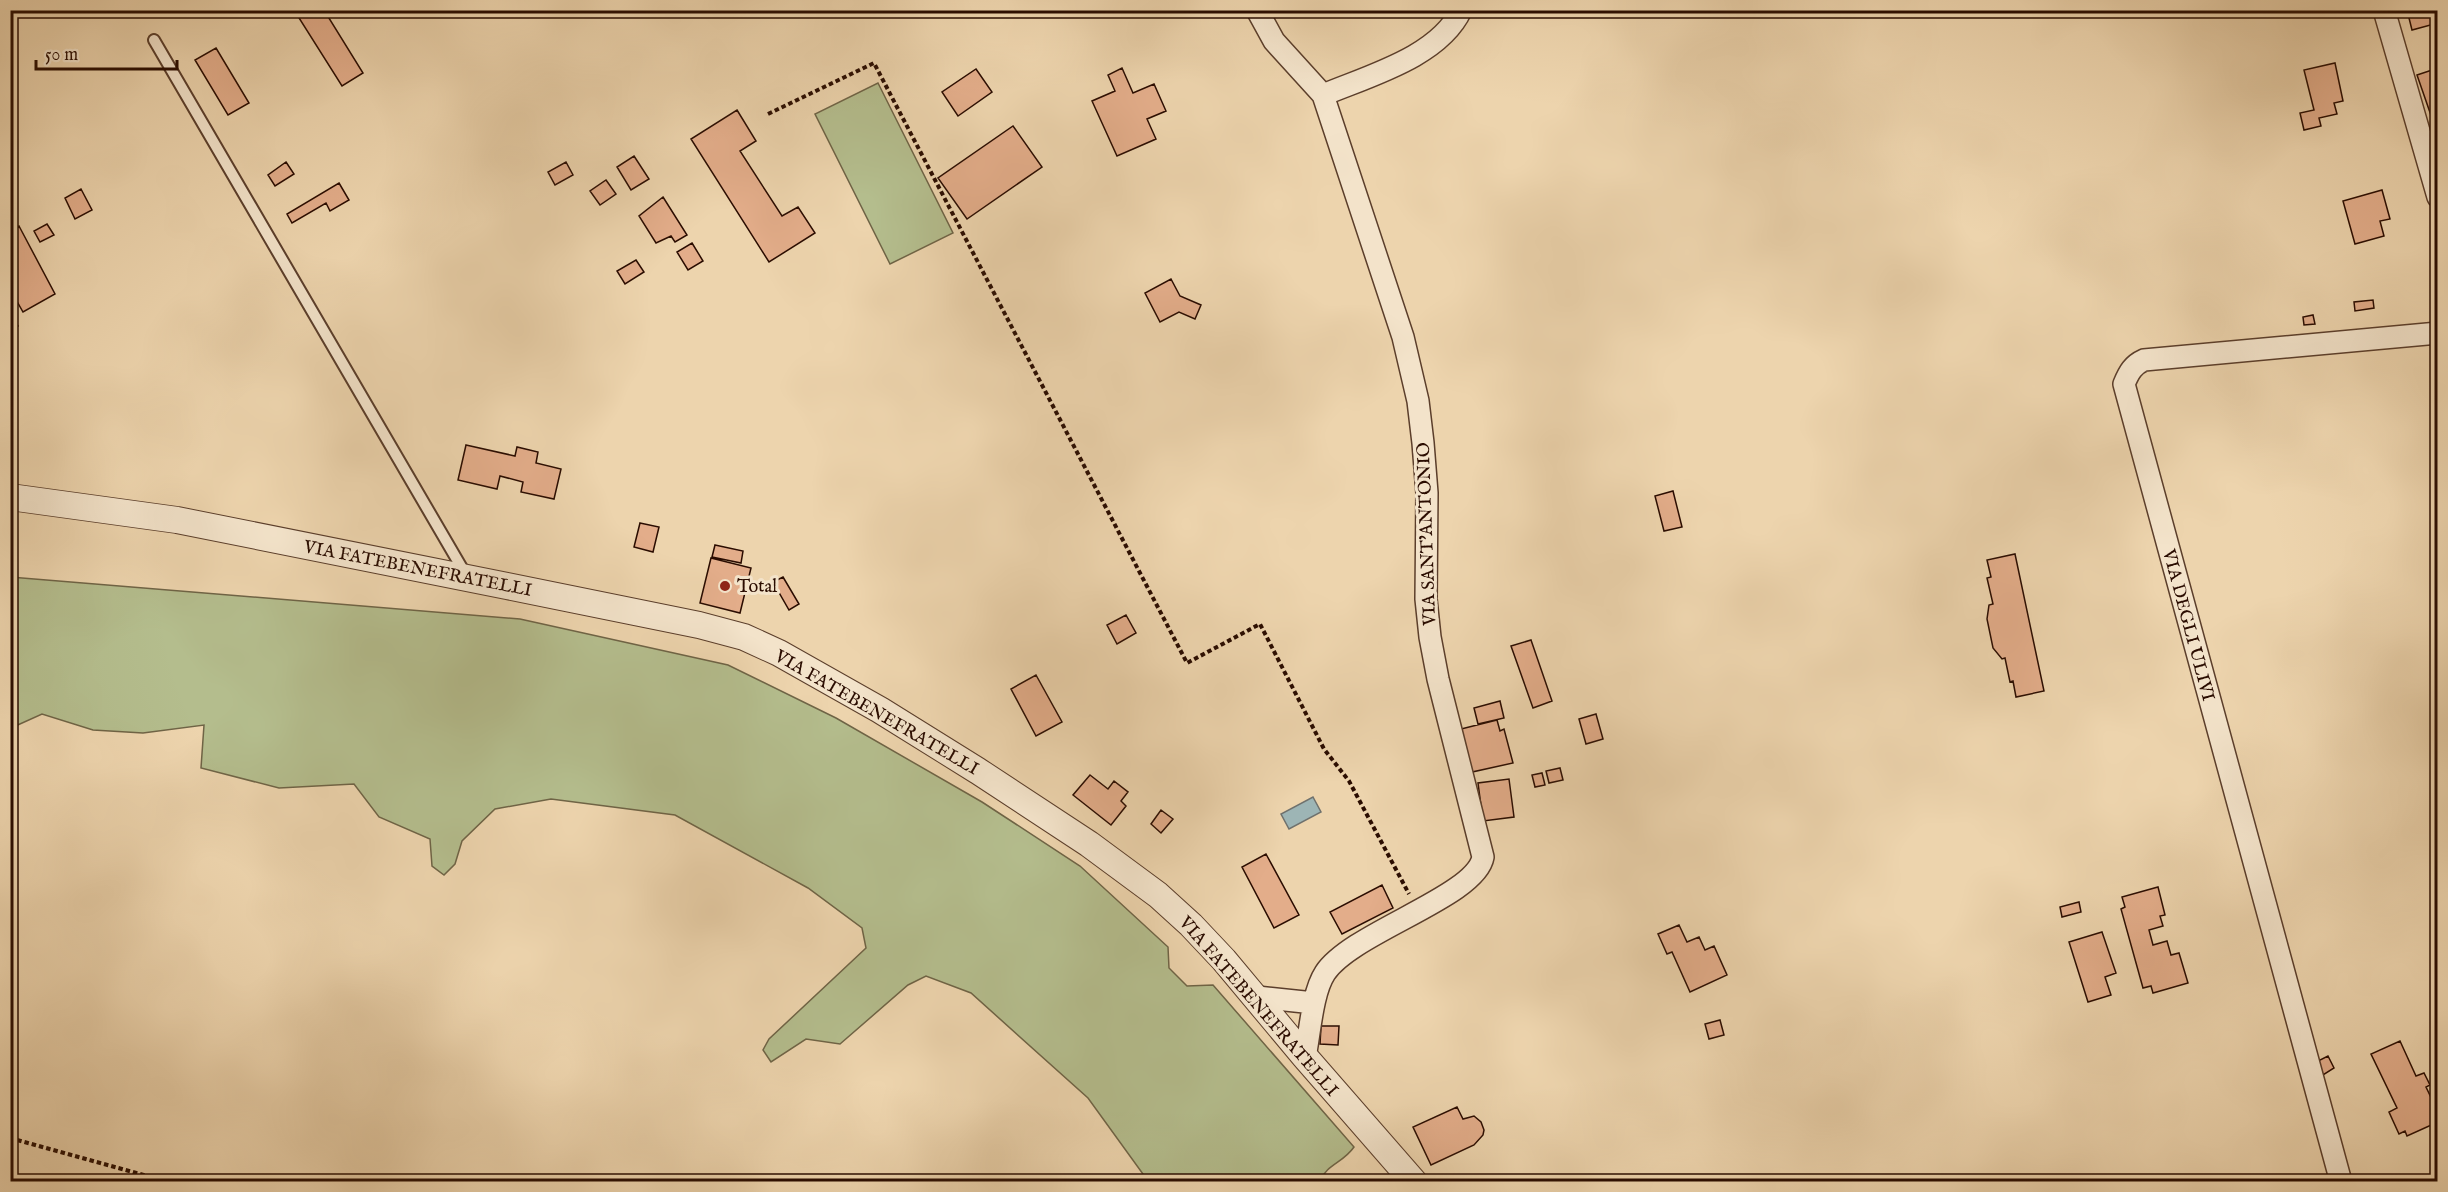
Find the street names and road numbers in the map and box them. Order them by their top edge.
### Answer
street label: VIA SANT'ANTONIO [1413,442,1442,627]
street label: VIA FATEBENEFRATELLI [301,536,534,603]
street label: VIA DEGLI ULIVI [2156,546,2219,704]
street label: VIA FATEBENEFRATELLI [769,645,983,781]
street label: VIA FATEBENEFRATELLI [1172,911,1343,1102]

